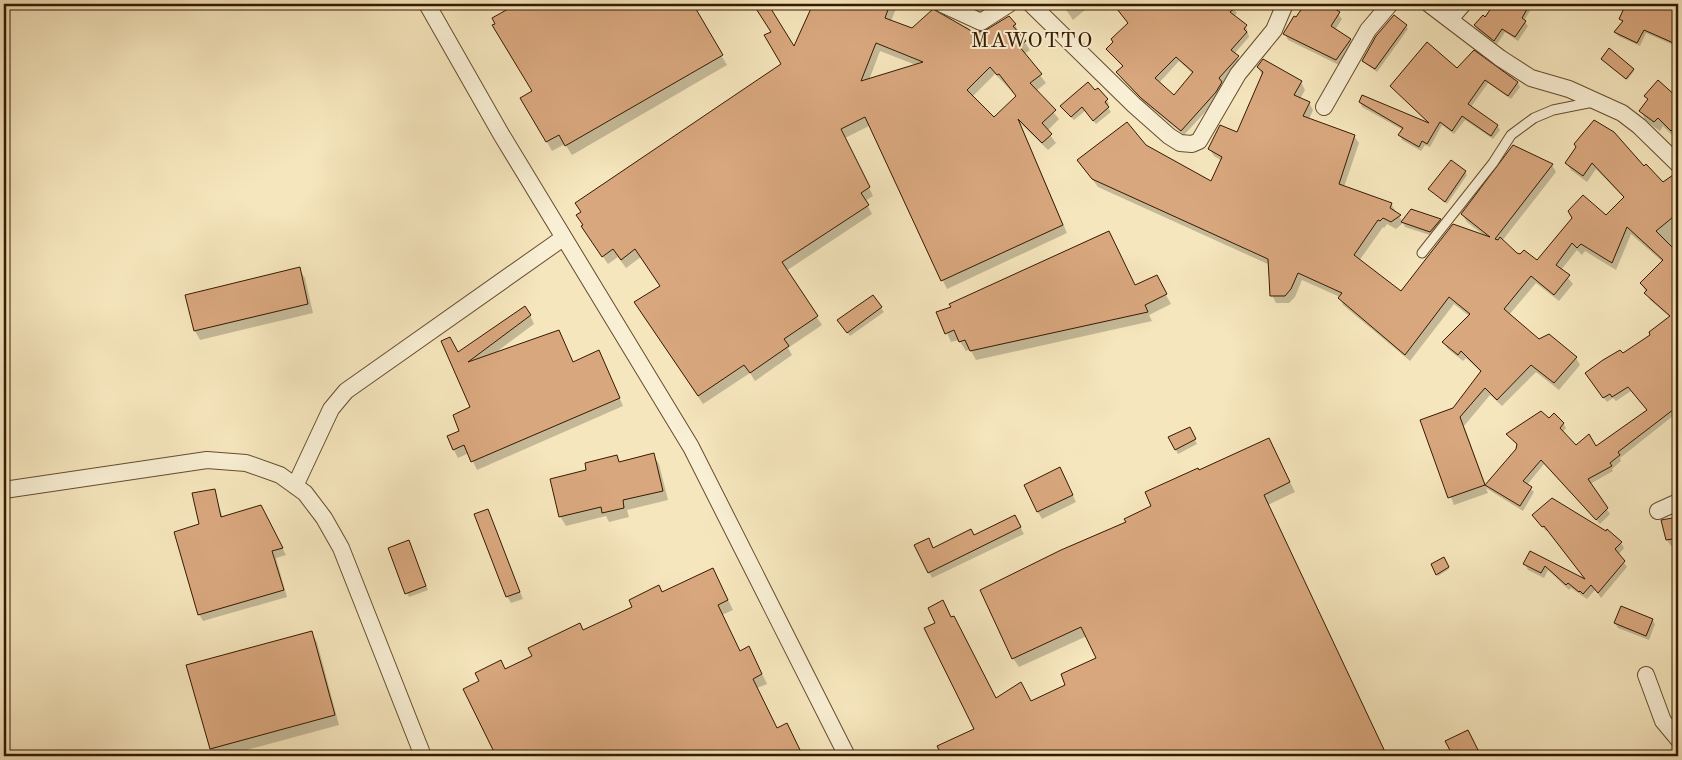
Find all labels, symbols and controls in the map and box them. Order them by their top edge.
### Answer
district label: MAWOTTO [971,30,1093,52]

